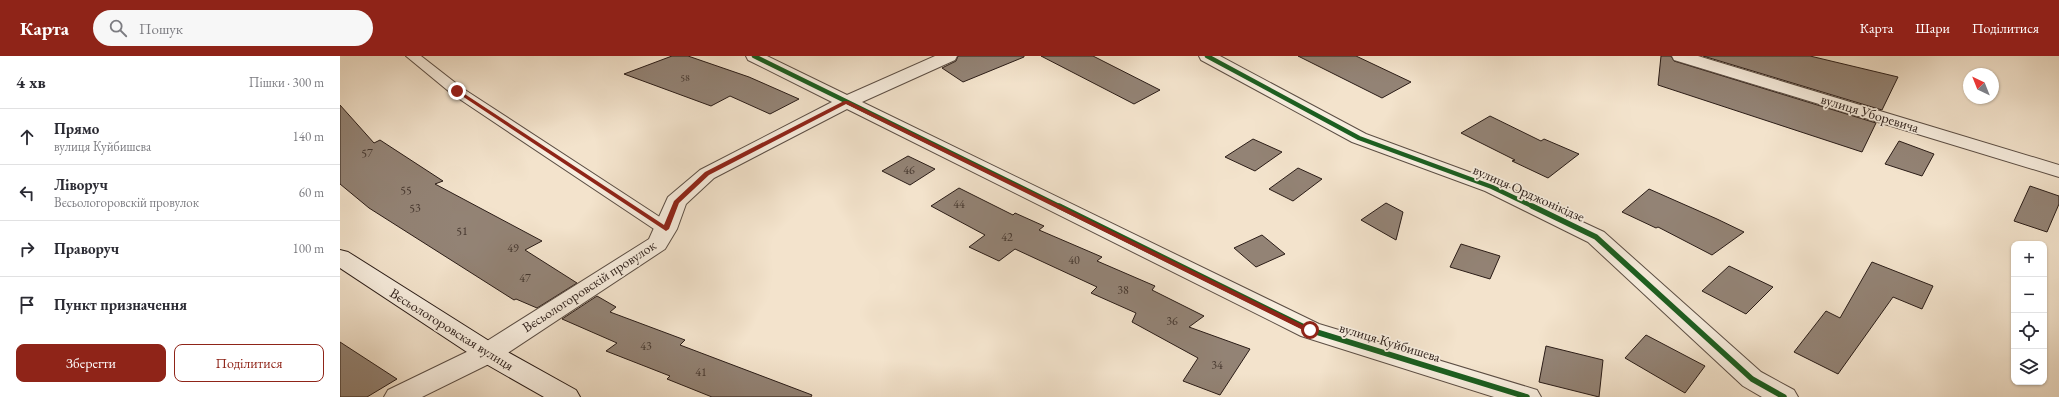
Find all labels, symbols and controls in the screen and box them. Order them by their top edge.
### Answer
search box [93,10,373,46]
text: Карта [20,16,69,41]
icon: search [107,17,129,39]
text: Пошук [139,19,183,38]
text: Карта [1860,19,1893,37]
text: Шари [1915,19,1950,37]
text: Поділитися [1972,19,2039,37]
north arrow [1963,68,1999,104]
text: 4 хв [16,71,46,93]
house number: 58 [680,71,690,84]
text: Пішки · 300 m [249,74,324,91]
route end [448,82,466,100]
street label: вулиця Уборевича [1819,90,1922,137]
text: Прямо [54,119,99,138]
icon: ahead [16,126,38,148]
text: 140 m [293,128,324,145]
text: вулиця Куйбишева [54,138,151,155]
house number: 57 [361,145,373,161]
street label: вулиця Орджонікідзе [1470,160,1588,226]
house number: 46 [903,162,915,178]
text: Ліворуч [54,175,108,194]
icon: left [16,182,38,204]
house number: 55 [400,182,412,198]
text: 60 m [299,184,324,201]
text: Вєсьологоровскій провулок [54,194,199,211]
house number: 44 [953,196,965,212]
house number: 53 [409,200,421,216]
house number: 51 [456,223,468,239]
house number: 42 [1001,229,1013,245]
street label: Вєсьологоровскій провулок [519,236,660,336]
icon: right [16,238,38,260]
text: Праворуч [54,239,119,258]
text: 100 m [293,240,324,257]
house number: 49 [507,240,519,256]
map controls [2011,241,2047,385]
button: + [2011,241,2047,277]
house number: 40 [1068,252,1080,268]
house number: 47 [519,270,531,286]
button: − [2011,277,2047,313]
house number: 38 [1117,282,1129,298]
street label: Вєсьологоровская вулиця [387,284,517,374]
icon: arrive [16,294,38,316]
text: Пункт призначення [54,295,187,314]
house number: 36 [1166,313,1178,329]
button: locate [2011,313,2047,349]
street label: вулиця Куйбишева [1337,318,1443,366]
route start [1301,321,1319,339]
house number: 43 [640,338,652,354]
button: Зберегти [16,344,166,382]
button: Поділитися [174,344,324,382]
button: layers [2011,349,2047,385]
house number: 34 [1211,357,1223,373]
house number: 41 [695,364,707,380]

